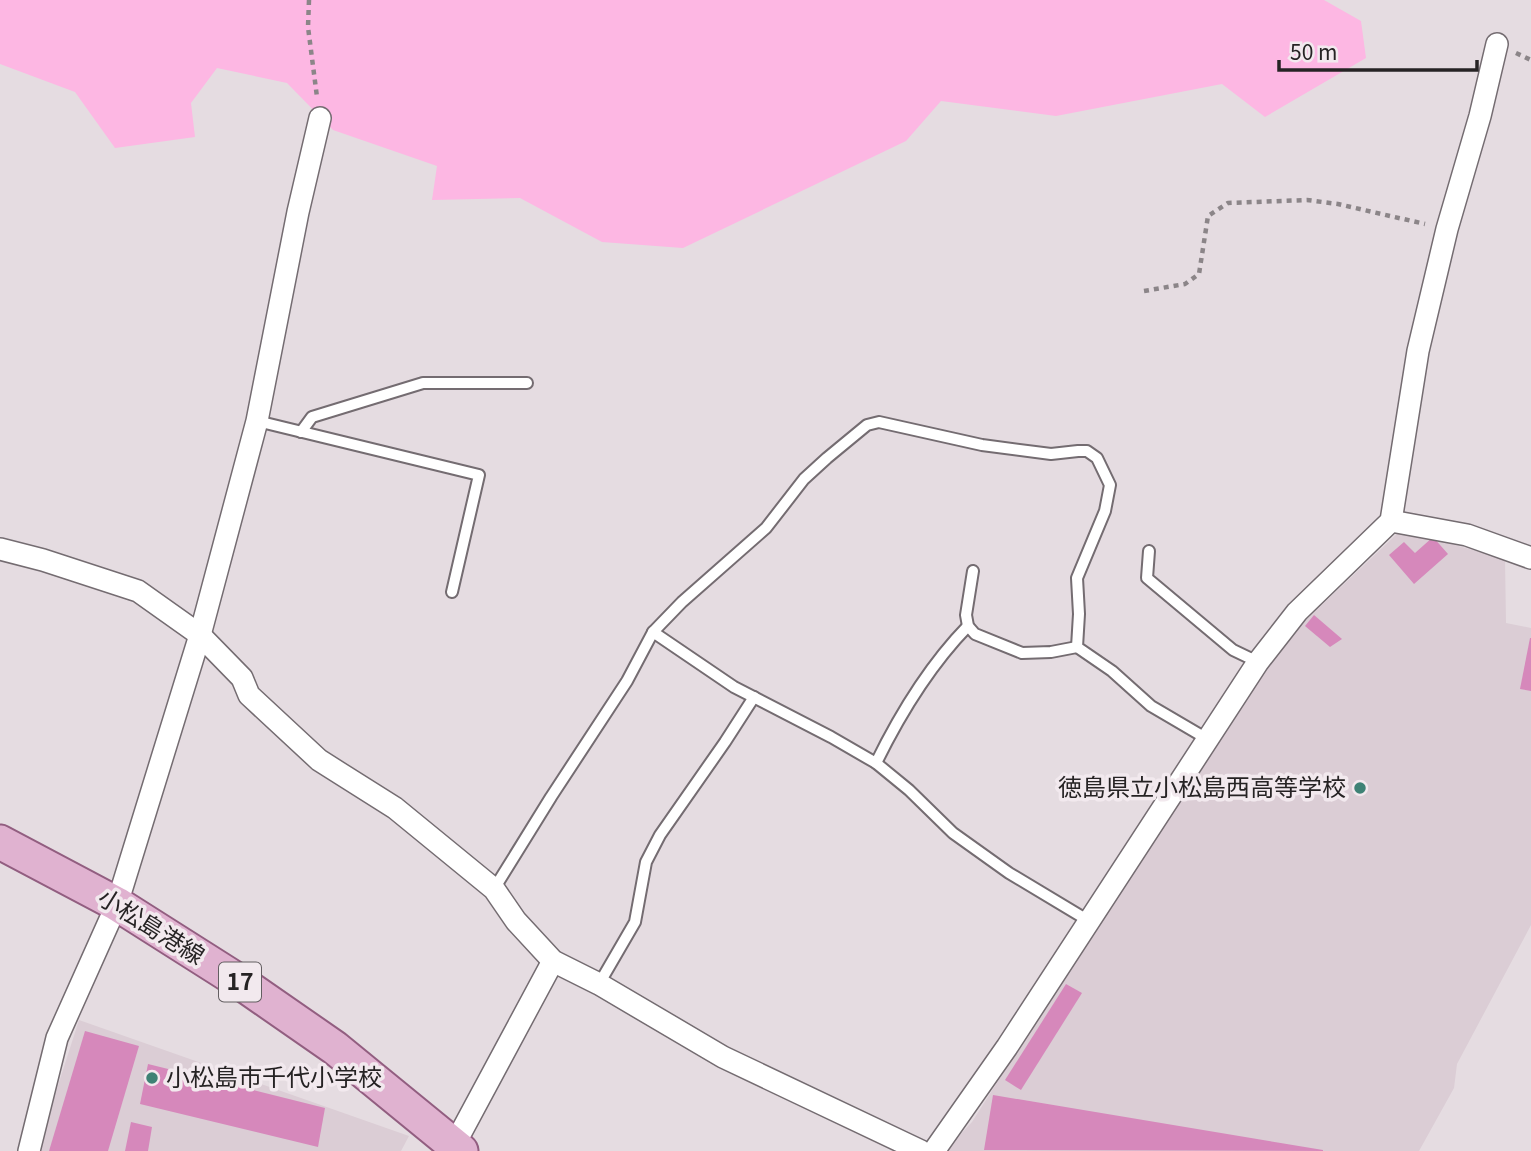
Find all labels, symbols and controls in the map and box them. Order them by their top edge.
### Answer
scale bar [1279,28,1477,72]
text: 50 m [1290,36,1337,66]
place label: 徳島県立小松島西高等学校 [1058,768,1346,803]
marker: 徳島県立小松島西高等学校 [1352,780,1368,796]
street label: 小松島港線 [92,878,212,972]
road number: 17 [219,962,261,1001]
place label: 小松島市千代小学校 [166,1058,382,1093]
marker: 小松島市千代小学校 [144,1070,160,1086]

